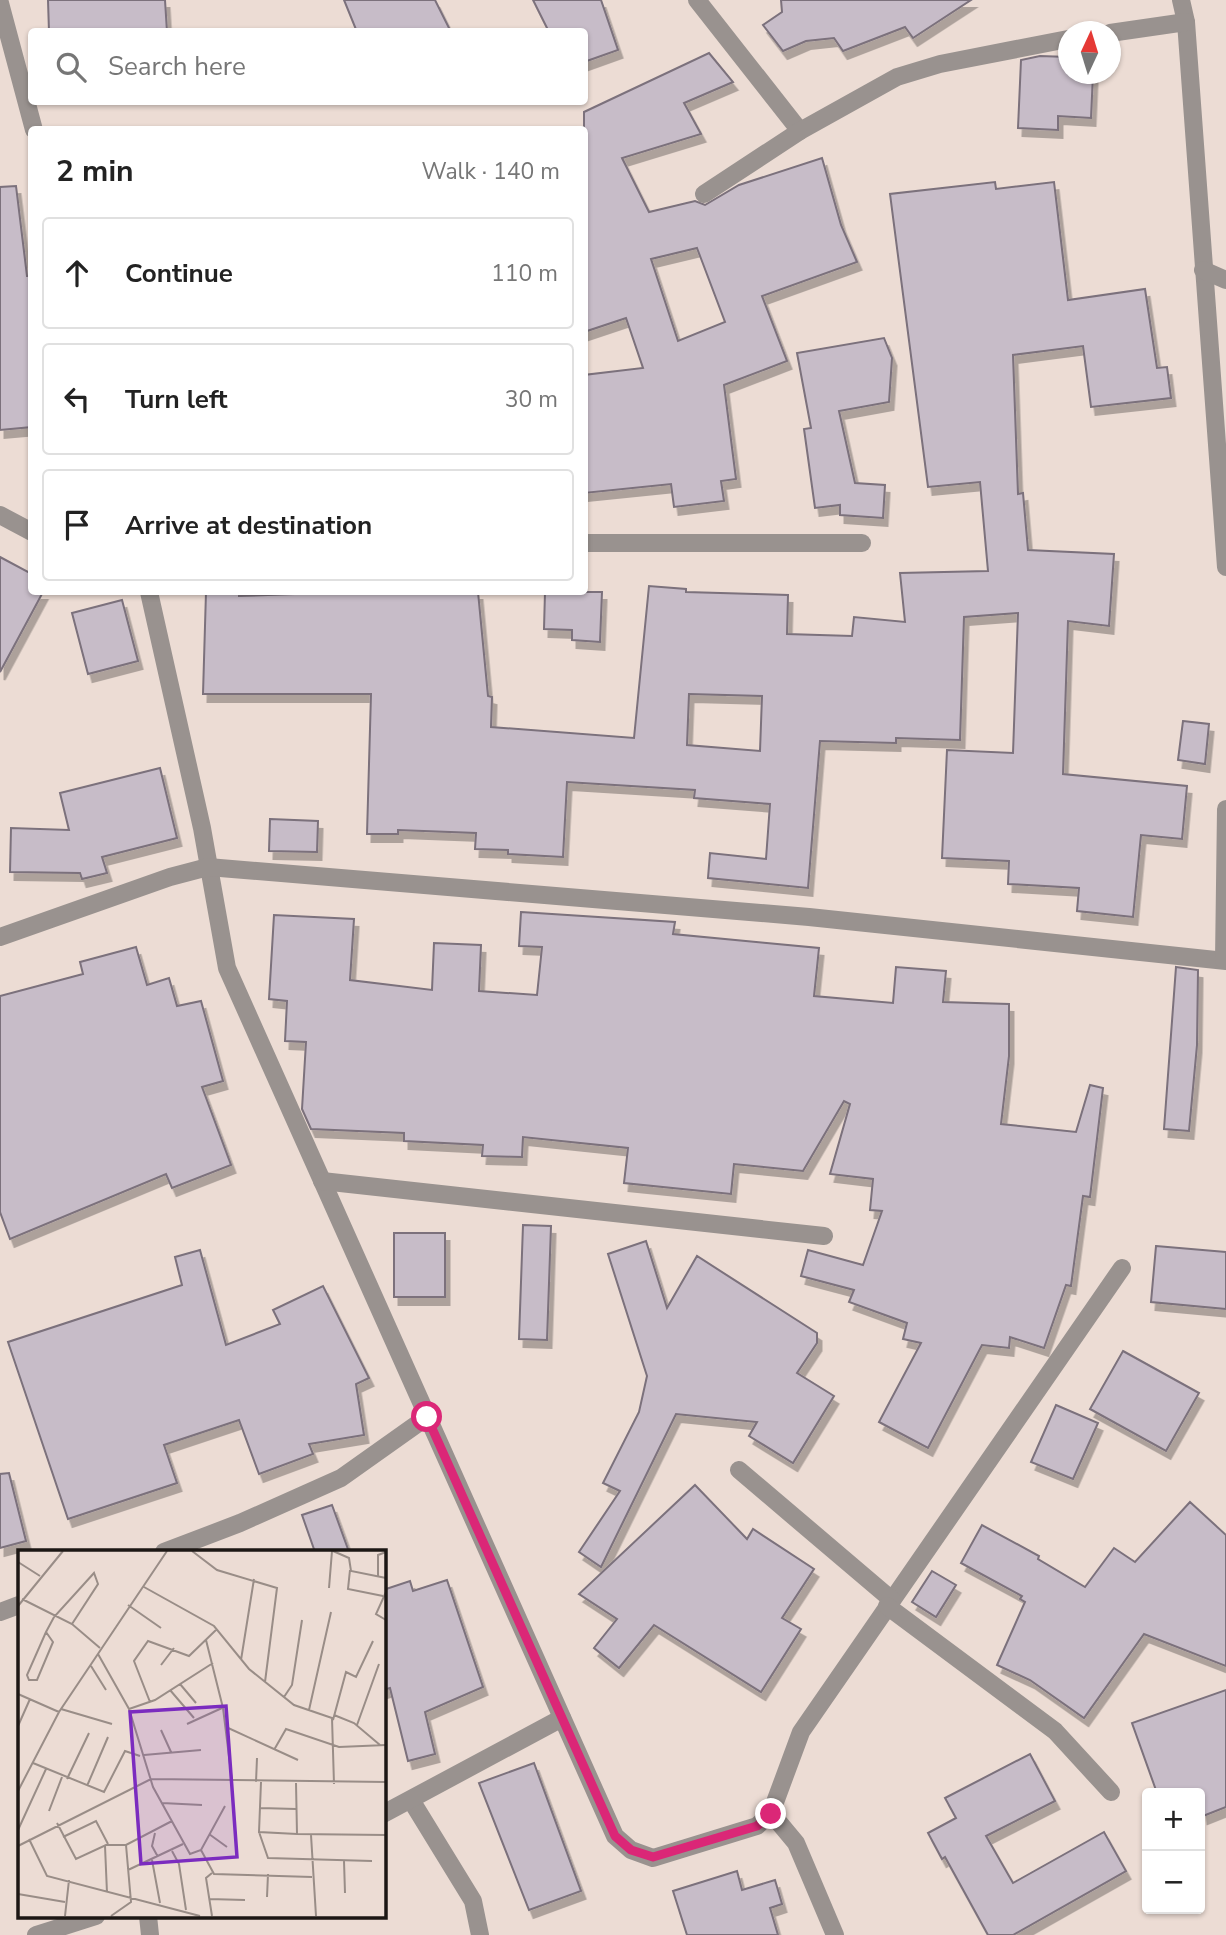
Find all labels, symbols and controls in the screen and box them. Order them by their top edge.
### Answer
north arrow [1058,21,1121,84]
search box [28,28,588,105]
icon: search [52,48,90,86]
text: Search here [108,49,246,84]
text: 2 min [56,151,134,192]
text: Walk · 140 m [421,156,560,187]
icon: ahead [58,254,96,292]
text: Continue [125,256,233,291]
text: 110 m [491,258,558,289]
icon: left [58,380,96,418]
text: Turn left [125,382,228,417]
text: 30 m [505,384,558,415]
icon: arrive [58,506,96,544]
text: Arrive at destination [125,508,372,543]
route start [411,1401,442,1432]
inset map [18,1550,385,1918]
map controls [1142,1788,1205,1914]
button: + [1142,1788,1205,1851]
route end [755,1798,786,1829]
button: − [1142,1851,1205,1914]

